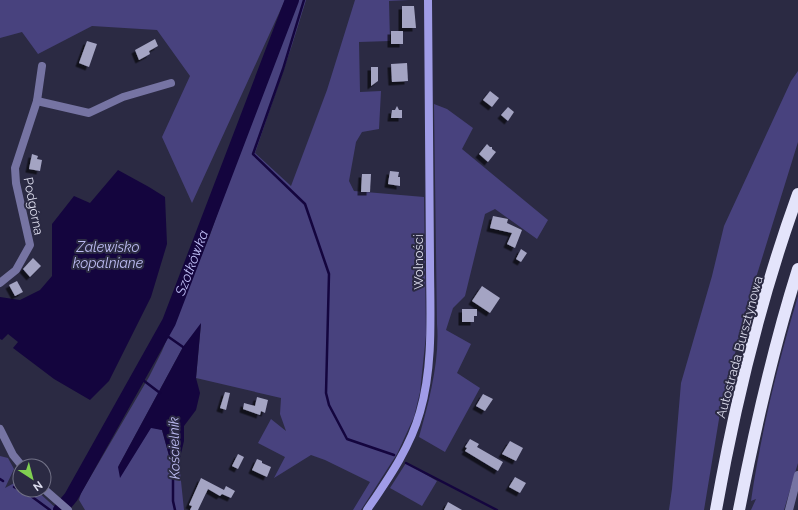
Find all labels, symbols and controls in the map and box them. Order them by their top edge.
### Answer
street label: Podgórna [21,176,46,236]
water label: Szotkówka [172,228,211,299]
street label: Wolności [411,234,426,290]
water label: Zalewisko kopalniane [73,239,144,271]
street label: Autostrada Bursztynowa [713,274,766,420]
water label: Kościelnik [165,416,183,479]
north arrow [12,458,52,498]
text: N [30,478,45,493]

